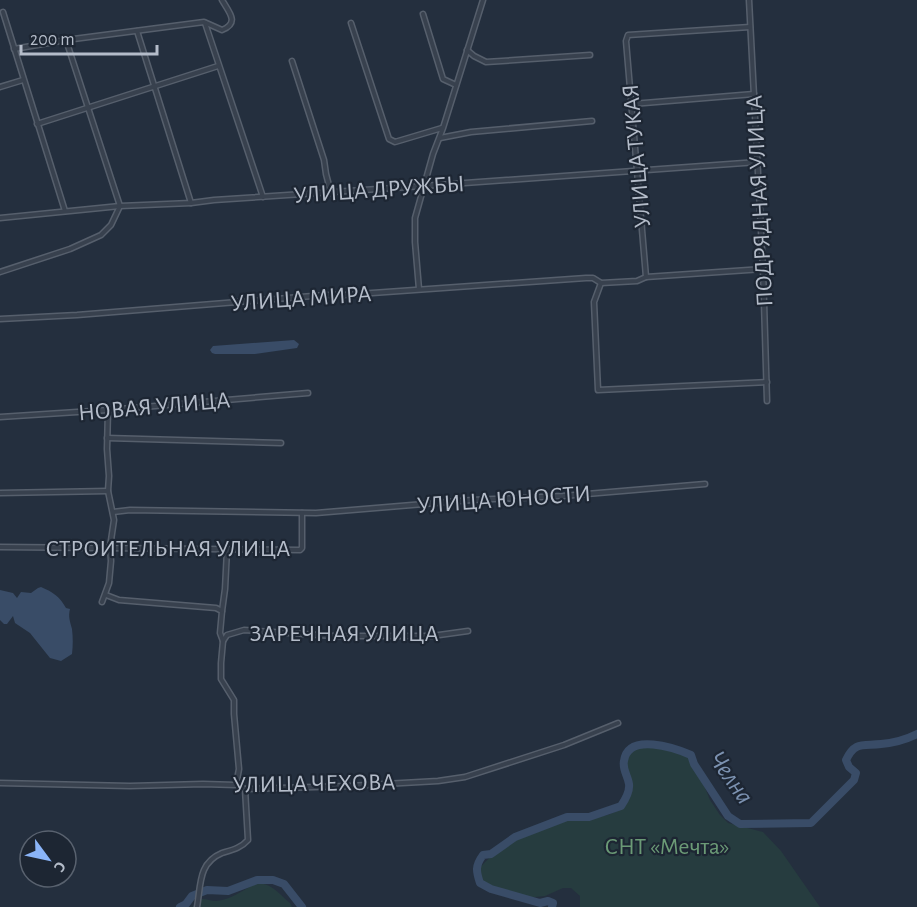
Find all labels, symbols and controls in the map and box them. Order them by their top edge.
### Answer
scale bar [21,18,158,56]
text: 200 m [30,31,75,49]
street label: УЛИЦА ТУКАЯ [619,83,655,229]
street label: ПОДРЯДНАЯ УЛИЦА [742,94,778,308]
street label: УЛИЦА ДРУЖБЫ [293,172,466,208]
street label: УЛИЦА МИРА [230,282,372,316]
street label: НОВАЯ УЛИЦА [77,388,231,426]
street label: УЛИЦА ЮНОСТИ [416,482,592,518]
street label: СТРОИТЕЛЬНАЯ УЛИЦА [46,537,290,561]
street label: ЗАРЕЧНАЯ УЛИЦА [249,622,439,646]
water label: Челна [704,746,758,809]
street label: УЛИЦА ЧЕХОВА [232,771,396,797]
north arrow [18,829,78,889]
park label: СНТ «Мечта» [604,835,730,859]
text: С [51,859,69,875]

